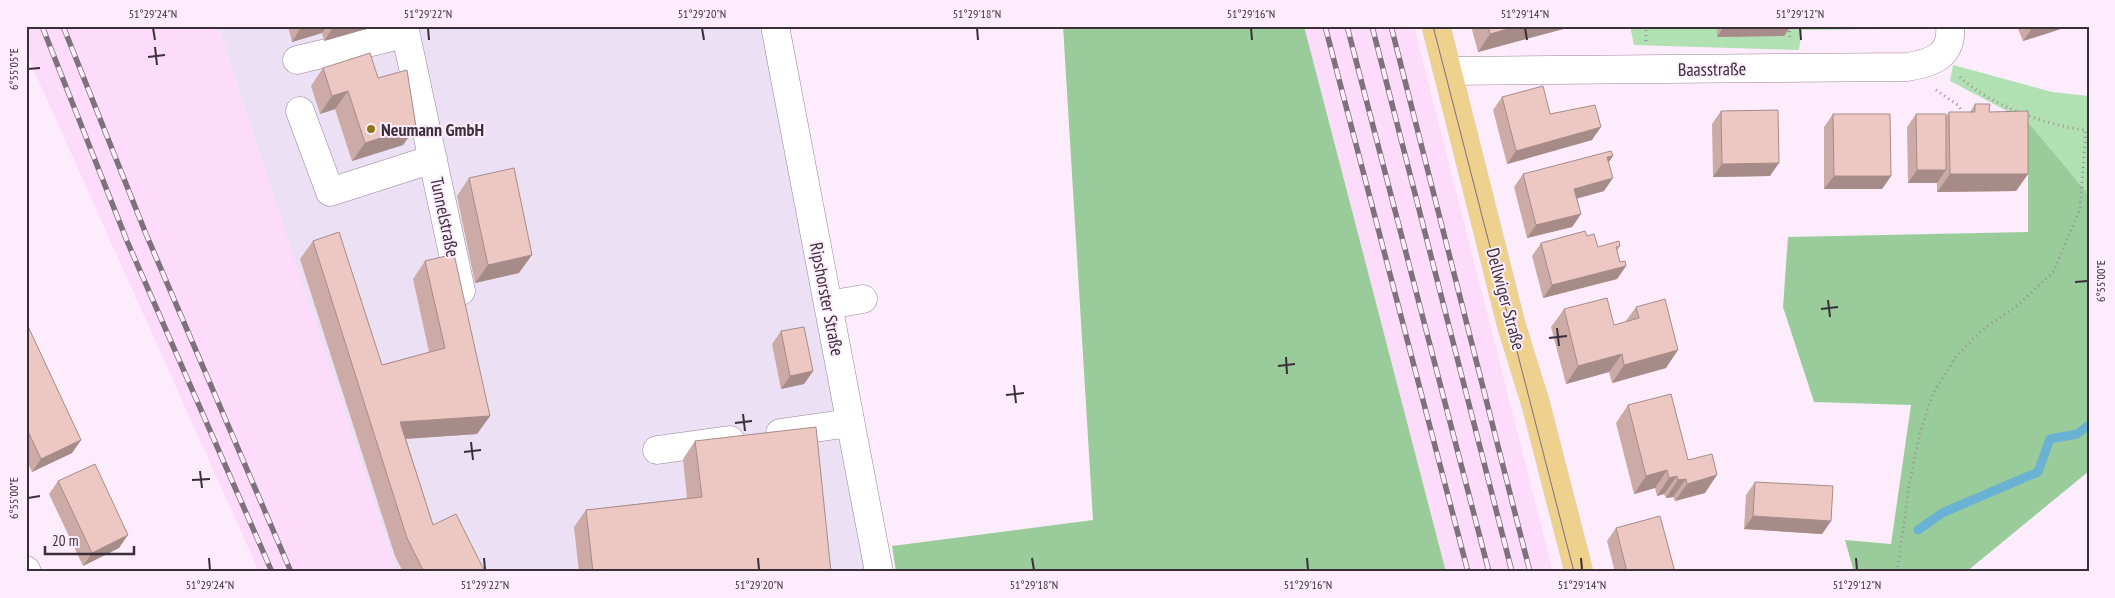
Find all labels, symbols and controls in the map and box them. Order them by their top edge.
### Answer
text: 51°29'24"N [129,6,177,21]
text: 51°29'22"N [404,6,452,21]
text: 51°29'20"N [678,6,726,21]
text: 51°29'18"N [953,6,1001,21]
text: 51°29'16"N [1227,6,1275,21]
text: 51°29'14"N [1501,6,1549,21]
text: 51°29'12"N [1776,6,1824,21]
text: 6°55'05"E [6,48,21,90]
street label: Baasstraße [1678,57,1746,81]
place label: Neumann GmbH [381,118,484,141]
marker: Neumann GmbH [365,123,377,135]
street label: Tunnelstraße [425,175,465,259]
street label: Ripshorster Straße [805,240,849,358]
street label: Dellwiger Straße [1481,245,1531,353]
text: 6°55'00"E [2093,260,2108,302]
text: 6°55'00"E [6,477,21,519]
scale bar [45,523,134,555]
text: 20 m [52,531,78,550]
text: 51°29'24"N [186,577,234,592]
text: 51°29'22"N [461,577,509,592]
text: 51°29'20"N [735,577,783,592]
text: 51°29'18"N [1010,577,1058,592]
text: 51°29'16"N [1284,577,1332,592]
text: 51°29'14"N [1558,577,1606,592]
text: 51°29'12"N [1833,577,1881,592]

